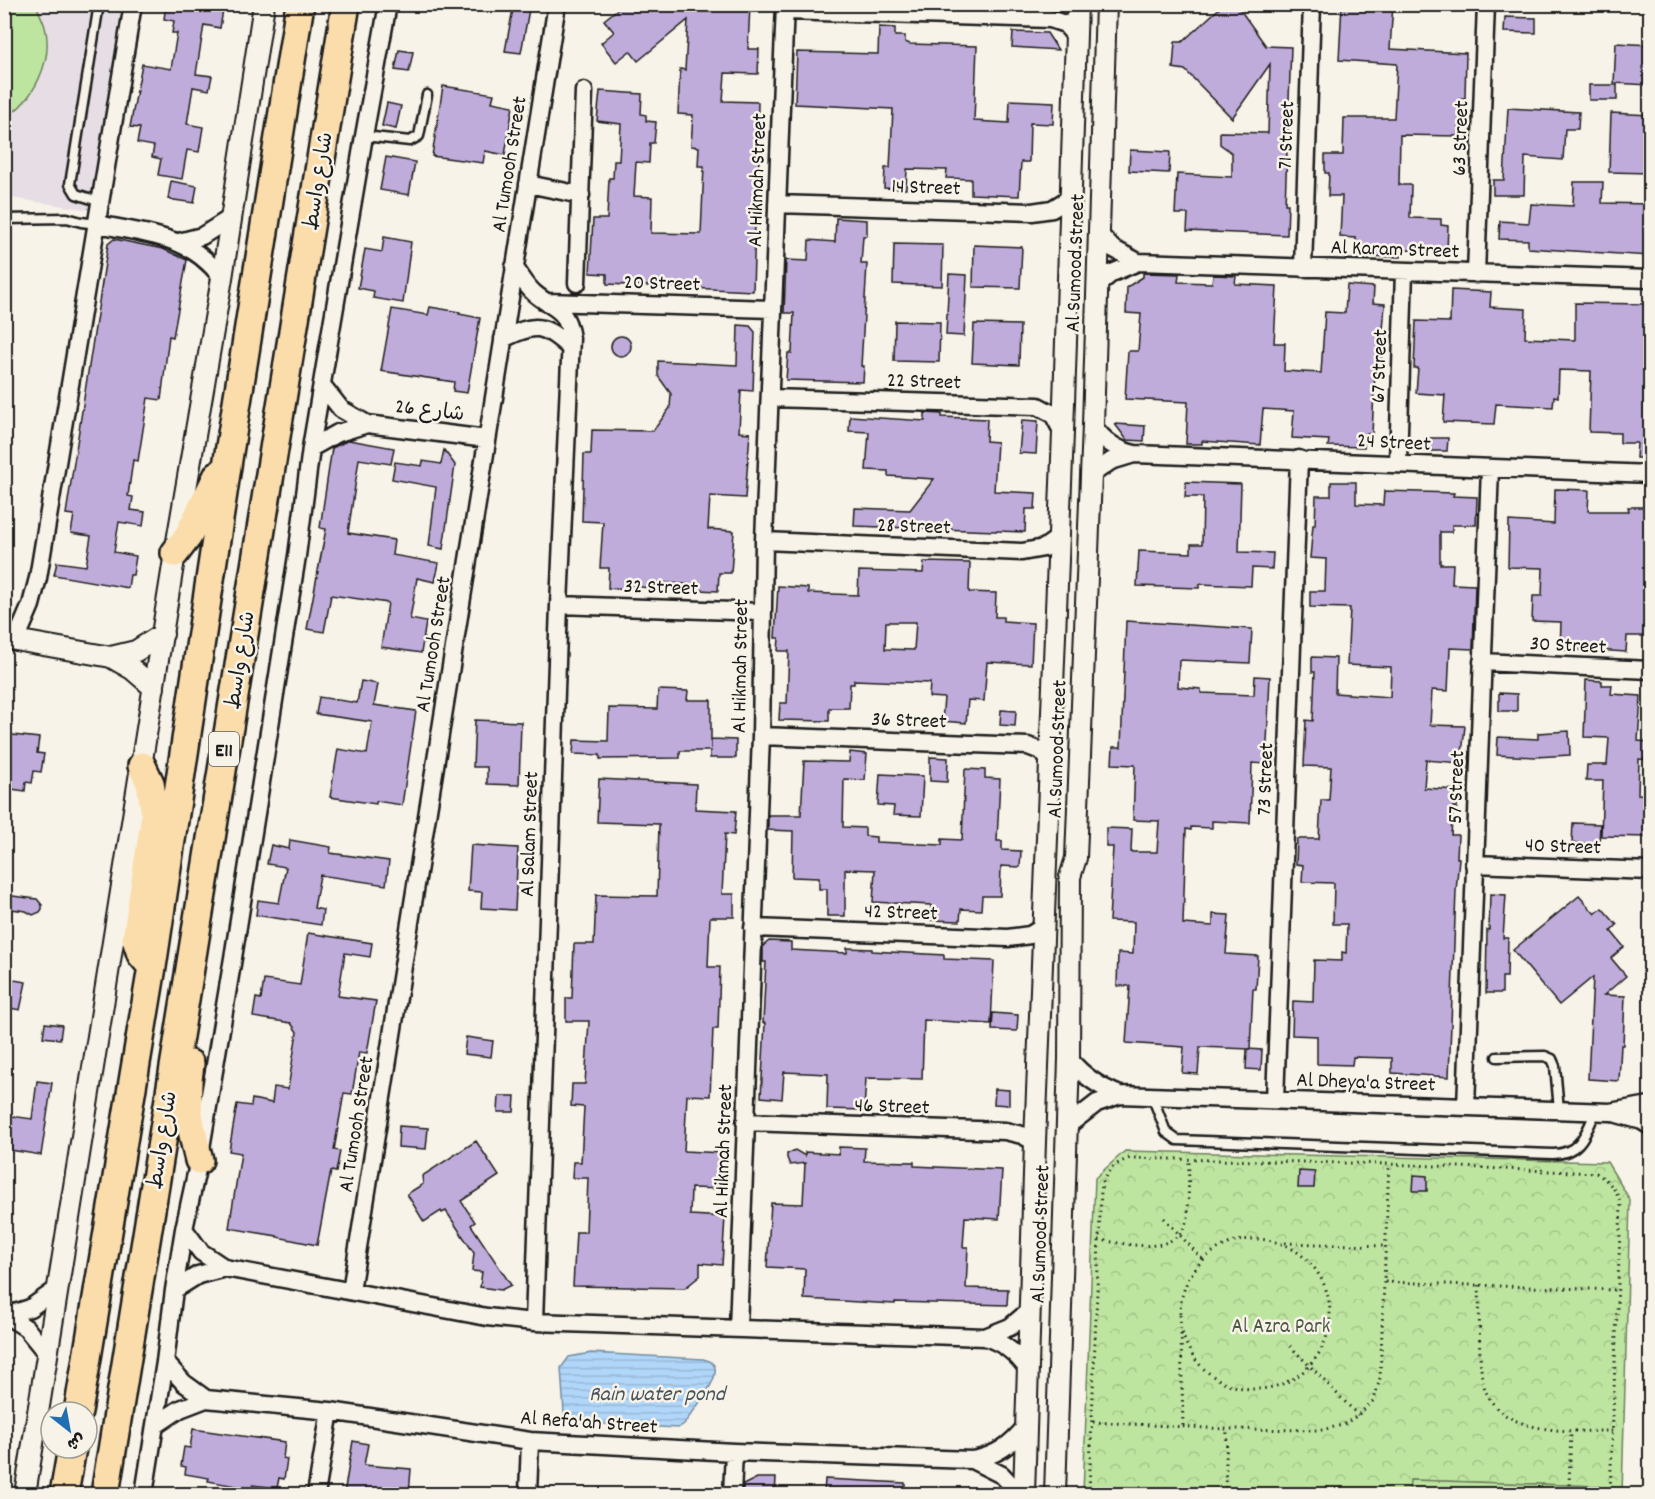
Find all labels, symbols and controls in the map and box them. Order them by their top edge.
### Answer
street label: Al Tumooh Street [485,94,537,235]
street label: 71 Street [1272,100,1304,170]
street label: 63 Street [1446,100,1478,176]
street label: Al Hikmah Street [742,112,776,248]
street label: شارع واسط [297,130,343,233]
street label: 14 Street [891,173,961,205]
street label: Al Sumood Street [1060,193,1094,333]
street label: Al Karam Street [1330,234,1460,268]
street label: 20 Street [623,269,701,301]
street label: 67 Street [1365,328,1397,404]
street label: 22 Street [886,367,962,399]
street label: شارع 26 [393,393,466,431]
street label: 24 Street [1356,427,1432,461]
street label: 28 Street [877,512,951,544]
street label: 32 Street [623,573,699,605]
street label: Al Tumooh Street [409,574,461,715]
street label: Al Hikmah Street [726,598,758,733]
street label: شارع واسط [219,609,265,712]
street label: 30 Street [1529,630,1607,664]
street label: Al Sumood Street [1042,679,1076,819]
street label: 36 Street [871,706,947,738]
road number: E11 [209,732,239,766]
street label: 73 Street [1251,742,1283,816]
street label: 57 Street [1442,750,1474,824]
street label: Al Salam Street [514,771,548,897]
street label: 40 Street [1524,832,1602,864]
street label: 42 Street [864,898,939,930]
street label: Al Tumooh Street [332,1054,384,1195]
street label: Al Dheya'a Street [1296,1067,1436,1101]
street label: Al Hikmah Street [708,1083,742,1219]
street label: شارع واسط [141,1089,187,1192]
street label: 46 Street [854,1092,930,1124]
street label: Al Sumood Street [1025,1164,1059,1304]
park label: Al Azra Park [1232,1313,1330,1343]
water label: Rain water pond [589,1380,728,1411]
north arrow [39,1400,99,1460]
street label: Al Refa'ah Street [519,1404,659,1444]
text: ش [62,1426,89,1455]

